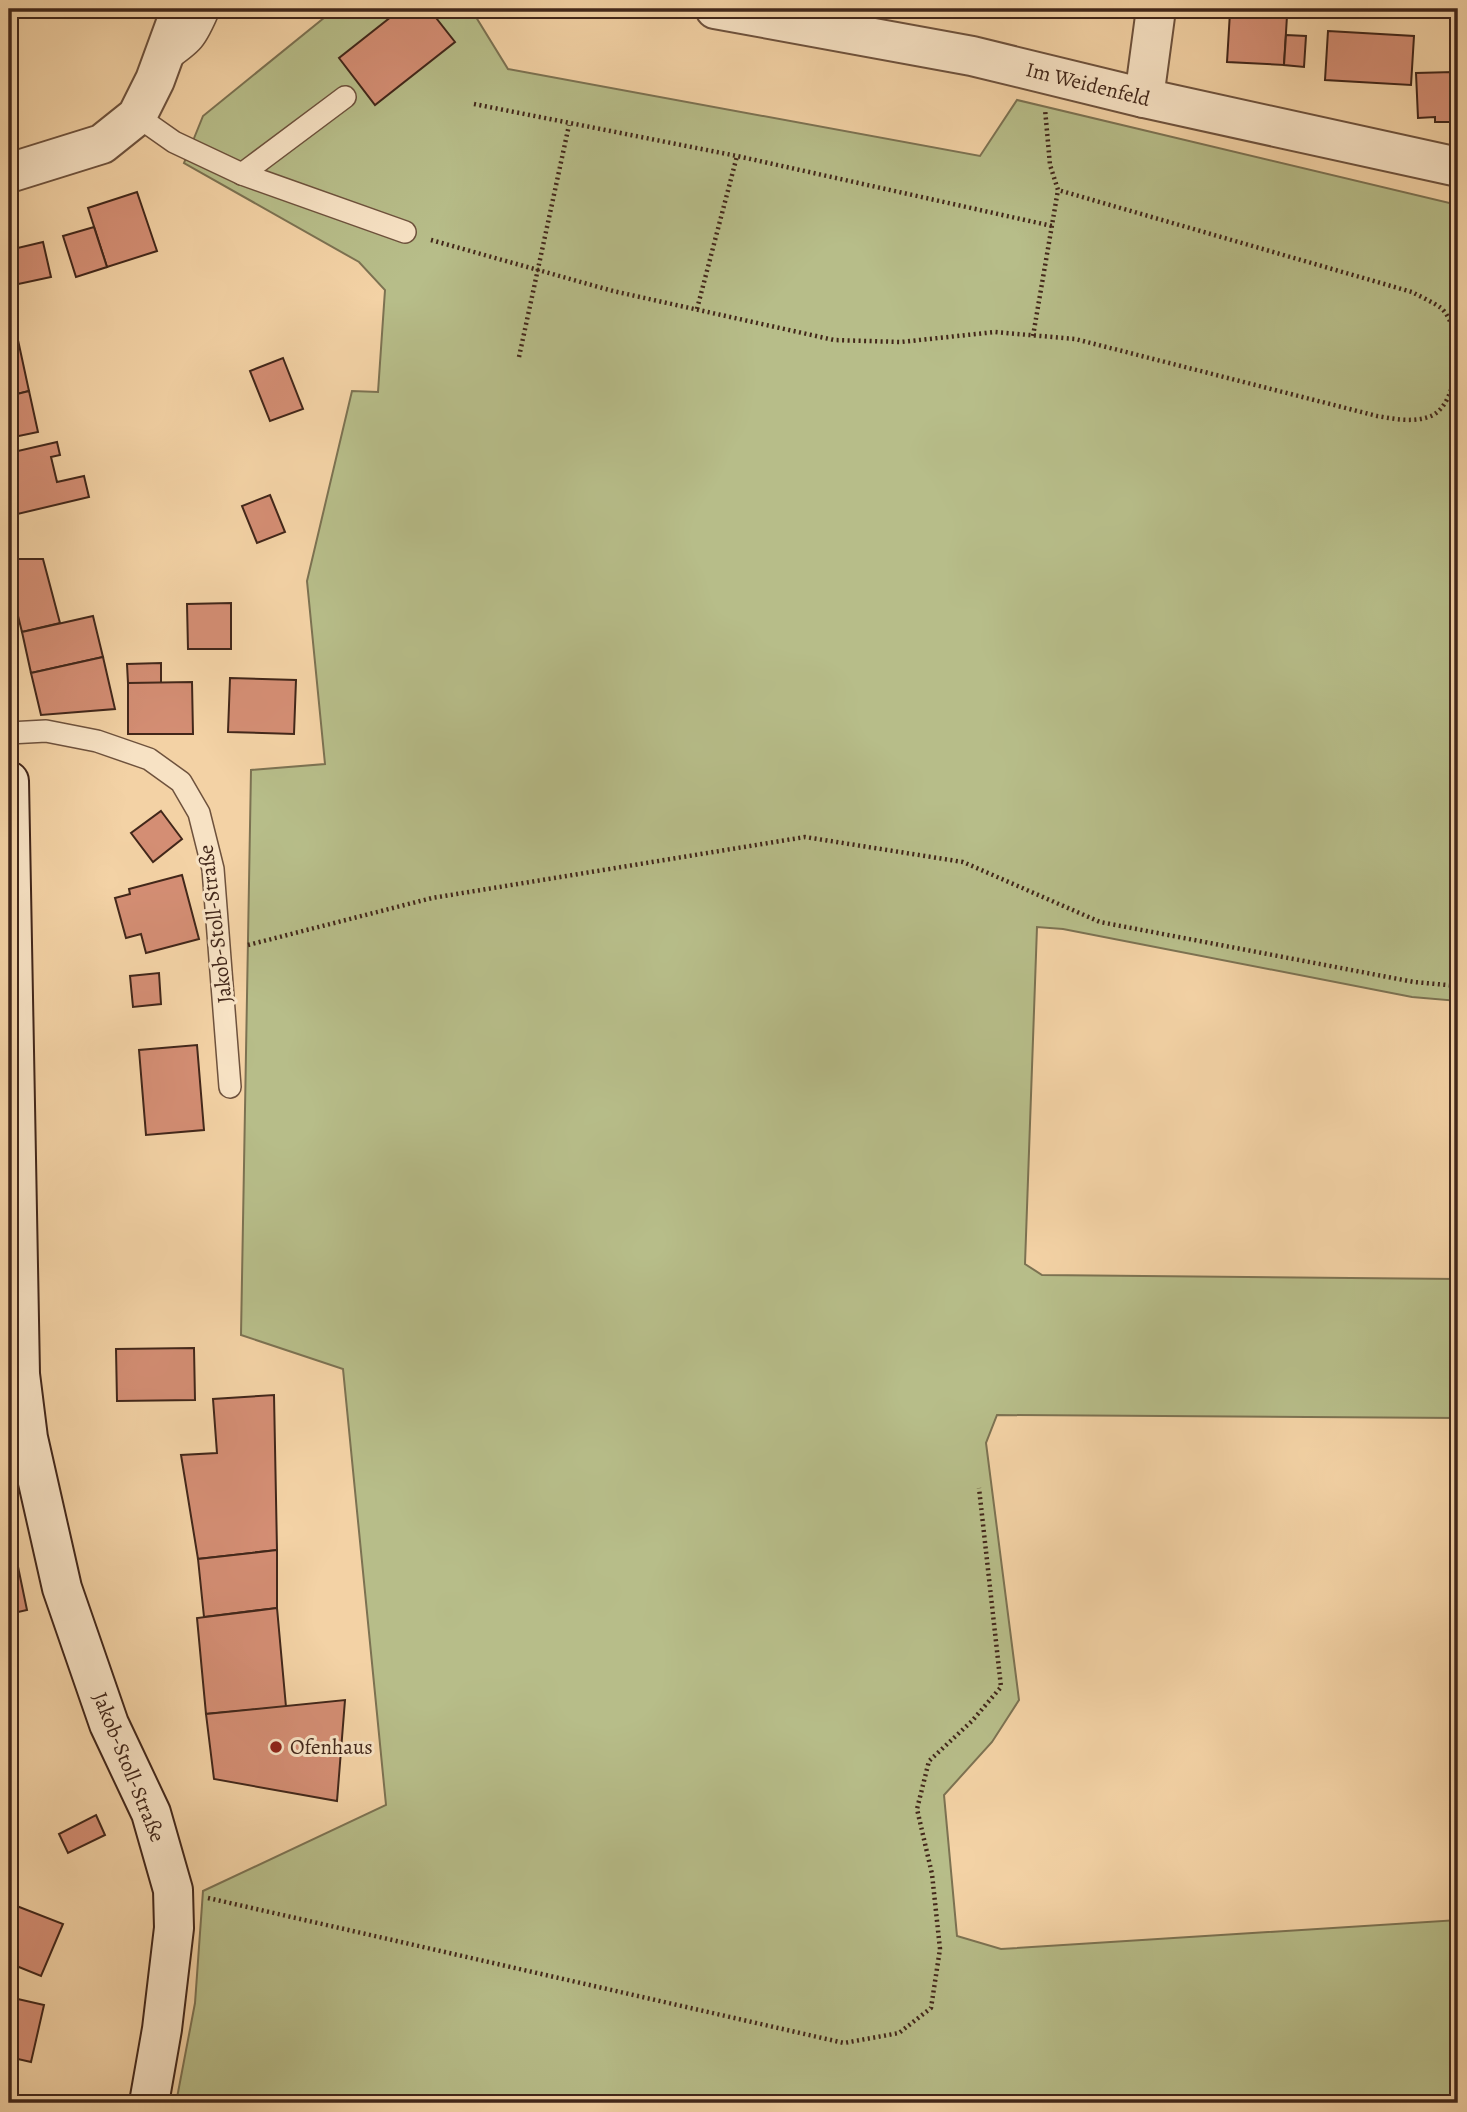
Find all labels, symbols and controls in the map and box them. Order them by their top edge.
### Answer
street label: Im Weidenfeld [1023,55,1154,113]
street label: Jakob-Stoll-Straße [191,843,239,1005]
street label: Jakob-Stoll-Straße [86,1688,172,1846]
place label: Ofenhaus [290,1733,373,1761]
marker: Ofenhaus [268,1739,284,1755]

